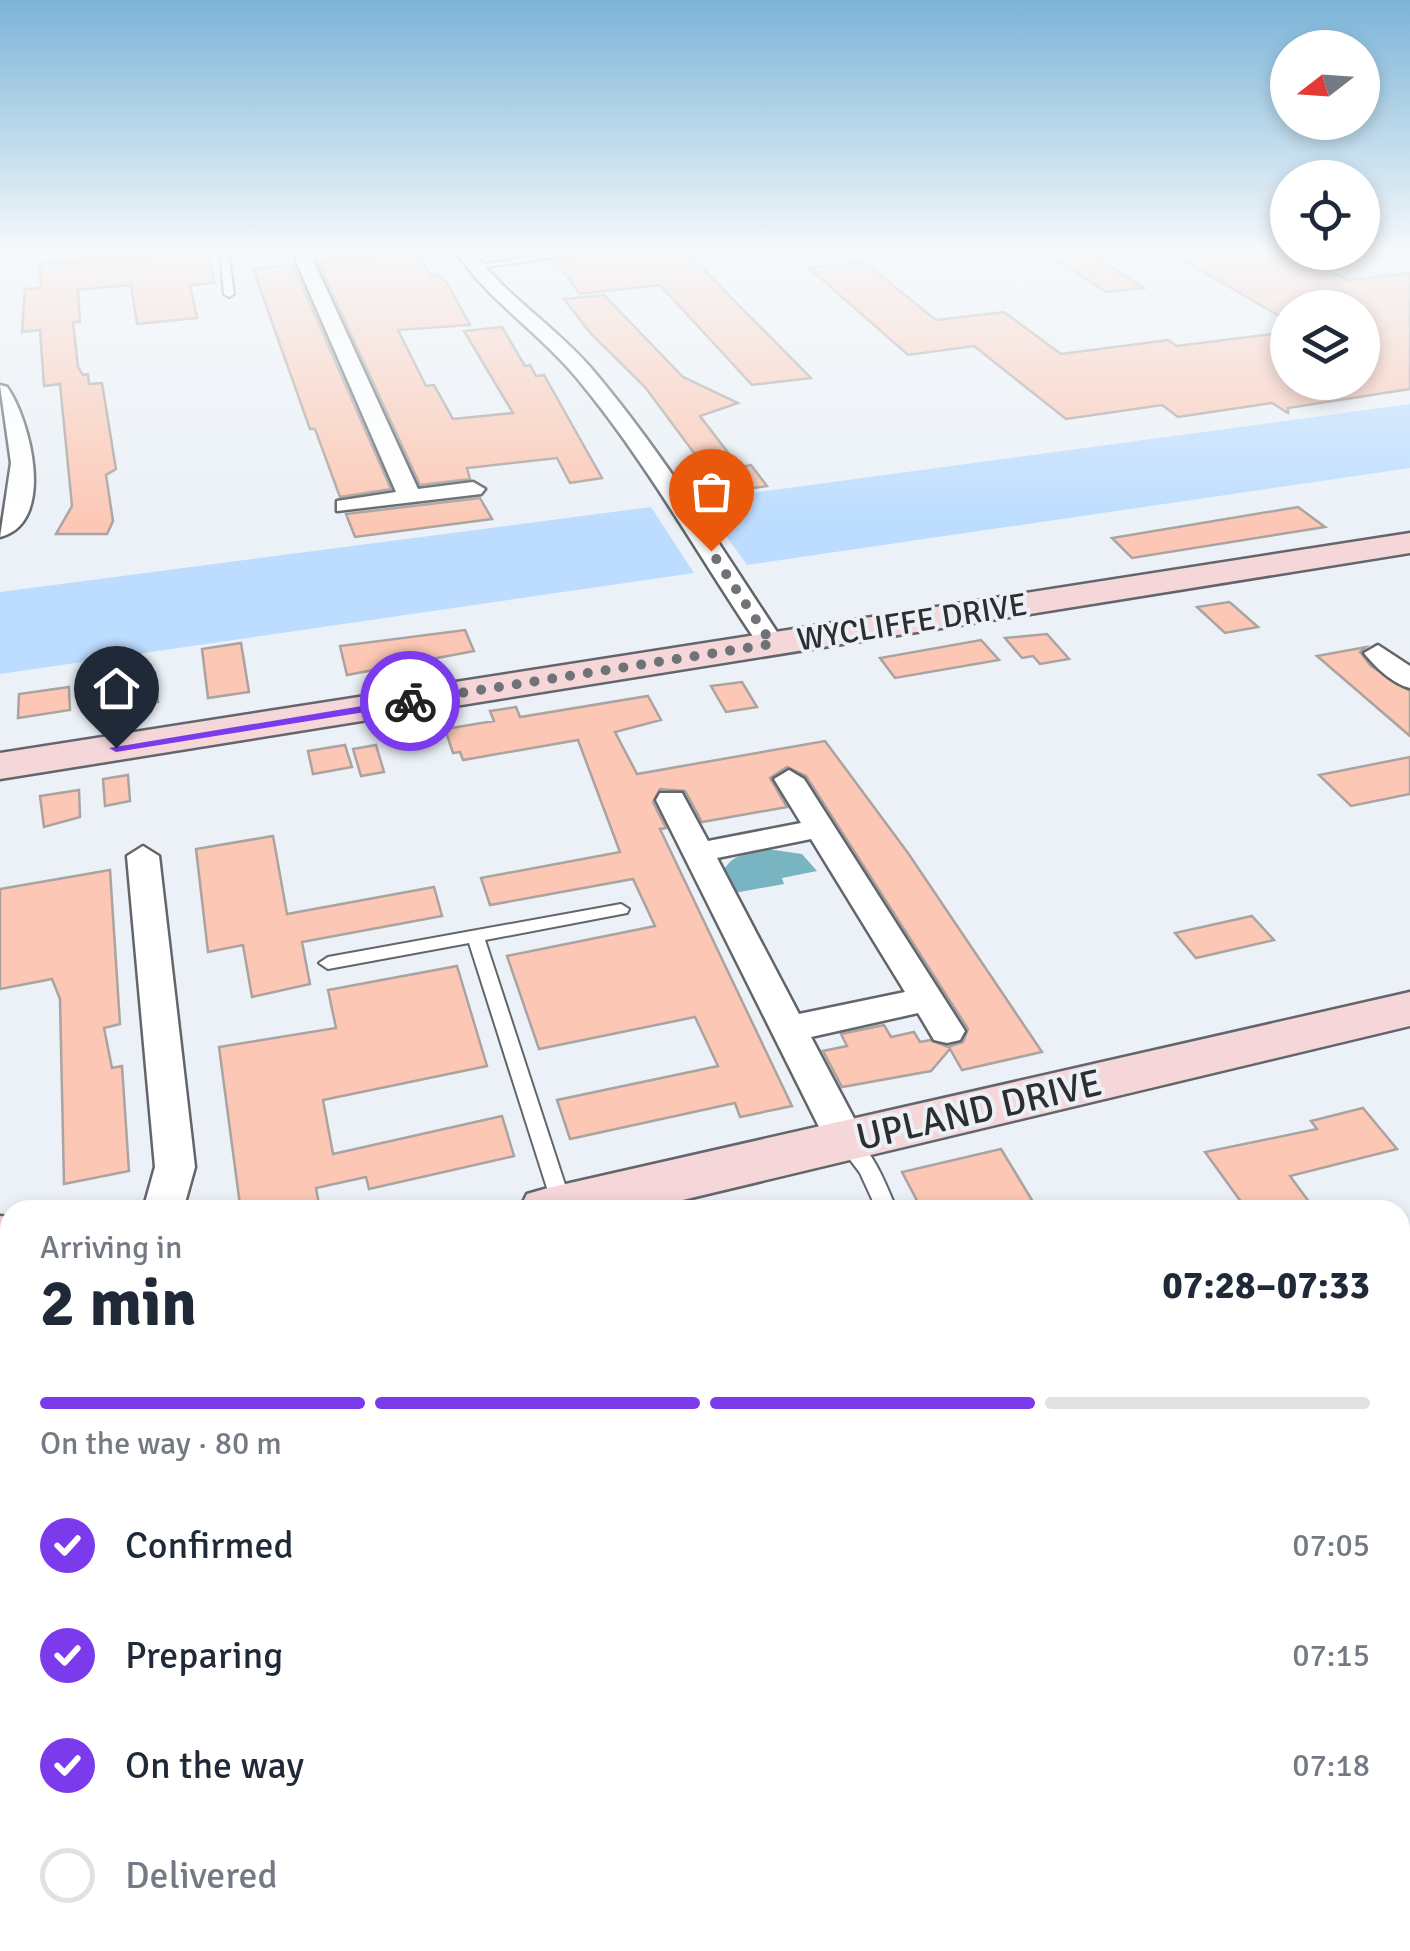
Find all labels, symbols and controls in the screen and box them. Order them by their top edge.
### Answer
north arrow [1270,30,1380,140]
map controls [1270,30,1380,400]
button: locate [1270,160,1380,270]
button: layers [1270,290,1380,400]
pin [669,449,754,552]
icon: bag [684,464,739,519]
street label: WYCLIFFE DRIVE [794,585,1030,659]
pin [74,646,159,749]
courier [360,651,460,751]
icon: home [89,661,144,716]
icon: bike [383,674,438,729]
street label: UPLAND DRIVE [852,1059,1106,1161]
text: Arriving in [40,1228,182,1267]
text: 07:28–07:33 [1162,1262,1370,1309]
text: 2 min [40,1264,197,1344]
text: On the way · 80 m [40,1424,282,1463]
icon: check [40,1518,95,1573]
text: Confirmed [125,1522,294,1569]
text: 07:05 [1292,1526,1370,1565]
icon: check [40,1628,95,1683]
text: Preparing [125,1632,283,1679]
text: 07:15 [1292,1636,1370,1675]
icon: check [40,1738,95,1793]
text: On the way [125,1742,304,1789]
text: 07:18 [1292,1746,1370,1785]
text: Delivered [125,1852,278,1899]

